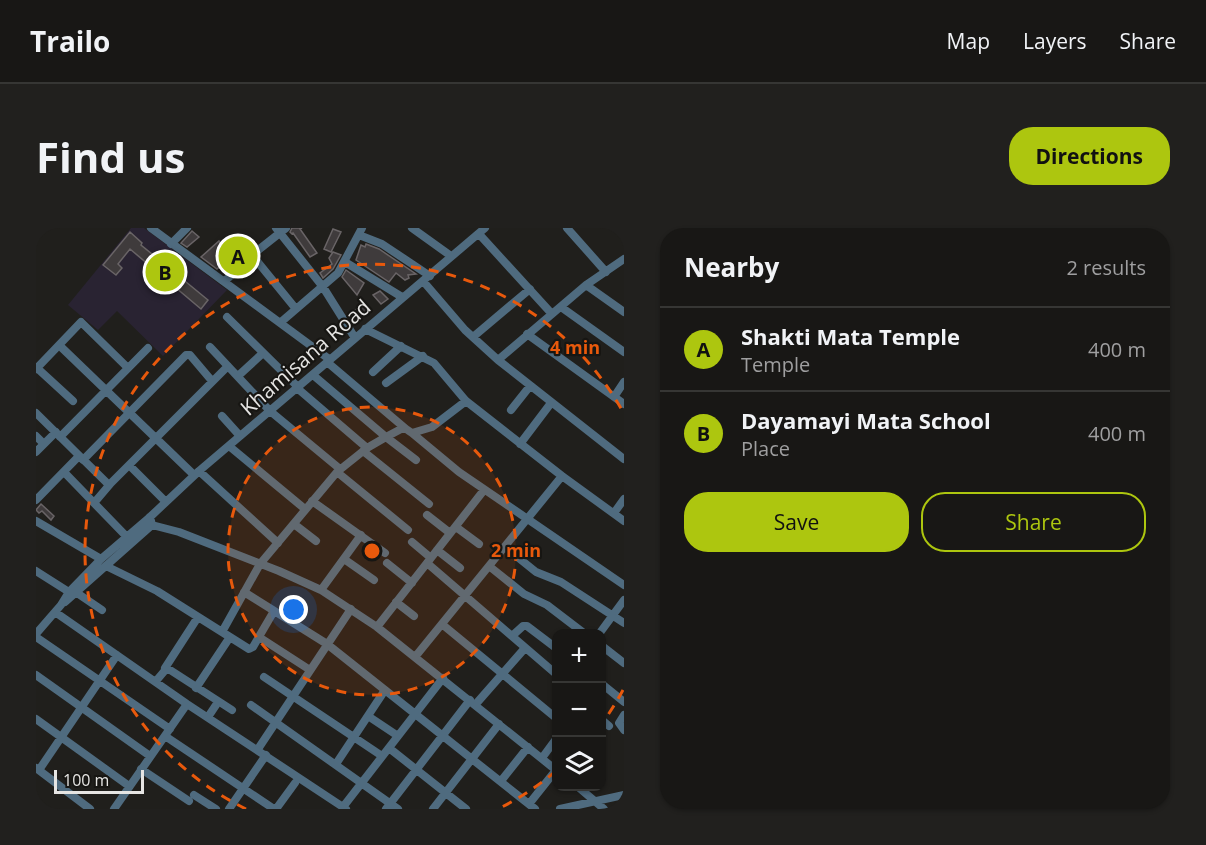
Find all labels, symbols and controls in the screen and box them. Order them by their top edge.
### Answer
text: Trailo [30,22,110,60]
text: Map [947,27,990,55]
text: Layers [1023,27,1087,55]
text: Share [1120,27,1176,55]
button: Directions [1009,127,1170,185]
text: Find us [36,128,185,185]
pin: A [218,234,258,279]
text: Nearby [684,249,779,285]
pin: B [146,250,184,294]
text: 2 results [1066,254,1146,281]
street label: Khamisana Road [234,293,376,421]
text: Shakti Mata Temple [741,321,960,351]
text: 4 min [550,335,600,359]
text: A [697,336,710,363]
text: 400 m [1088,336,1146,363]
text: Temple [741,351,810,378]
text: Dayamayi Mata School [741,405,991,435]
text: B [697,420,710,447]
text: 400 m [1088,420,1146,447]
text: Place [741,435,790,462]
button: Save [684,492,909,552]
button: Share [921,492,1146,552]
text: 2 min [491,538,541,562]
centre of rings [362,541,382,561]
your location [279,595,308,624]
map controls [552,629,606,791]
button: + [552,629,606,683]
button: − [552,683,606,737]
button: layers [552,737,606,791]
scale bar [54,767,144,794]
text: 100 m [63,769,109,791]

